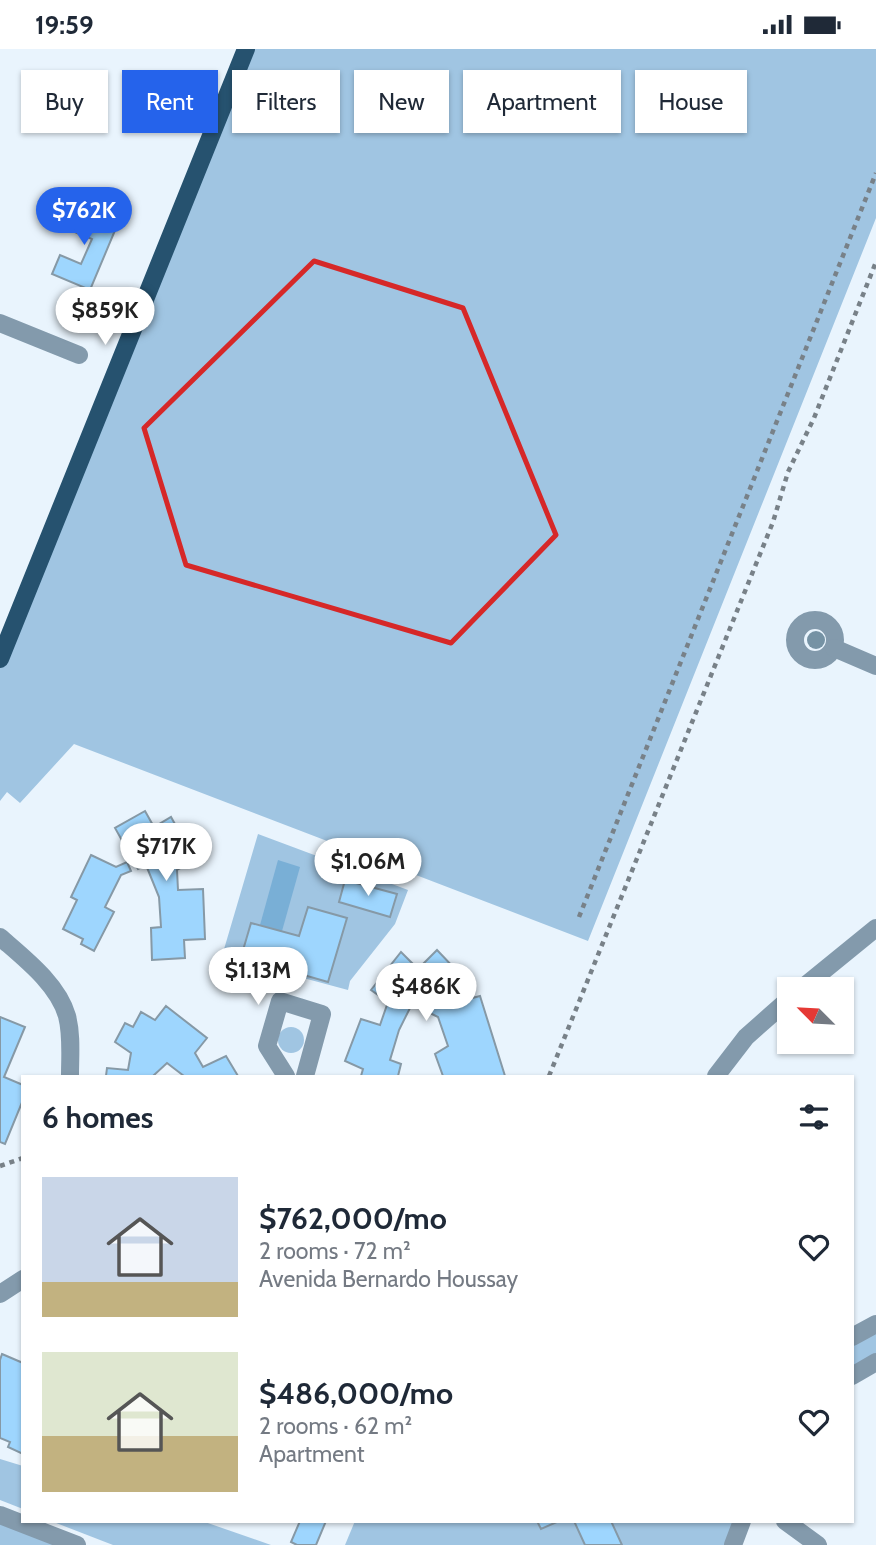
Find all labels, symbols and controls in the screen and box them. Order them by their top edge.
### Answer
text: 19:59 [35,9,94,41]
chip: Buy [21,70,108,133]
chip: Rent [122,70,218,133]
chip: Filters [232,70,340,133]
chip: New [354,70,449,133]
chip: Apartment [463,70,621,133]
chip: House [635,70,747,133]
pin: $762K [35,187,133,247]
text: $762K [52,196,116,224]
pin: $859K [56,287,154,347]
text: $859K [72,296,138,324]
pin: $717K [117,823,215,883]
text: $717K [136,832,196,860]
pin: $1.06M [311,839,425,898]
text: $1.06M [330,847,406,875]
pin: $1.13M [201,947,315,1007]
text: $1.13M [225,956,291,984]
pin: $486K [377,963,475,1023]
text: $486K [392,972,460,1000]
north arrow [777,977,854,1053]
map controls [777,977,854,1054]
icon: filters [795,1098,833,1136]
text: 6 homes [42,1099,153,1136]
text: $762,000/mo [259,1200,447,1237]
icon: home [98,1205,182,1289]
icon: heart [795,1228,833,1266]
text: 2 rooms · 72 m² [259,1237,411,1265]
text: Avenida Bernardo Houssay [259,1265,518,1293]
text: $486,000/mo [259,1375,453,1412]
icon: home [98,1380,182,1464]
icon: heart [795,1403,833,1441]
text: 2 rooms · 62 m² [259,1412,412,1440]
text: Apartment [259,1440,364,1468]

